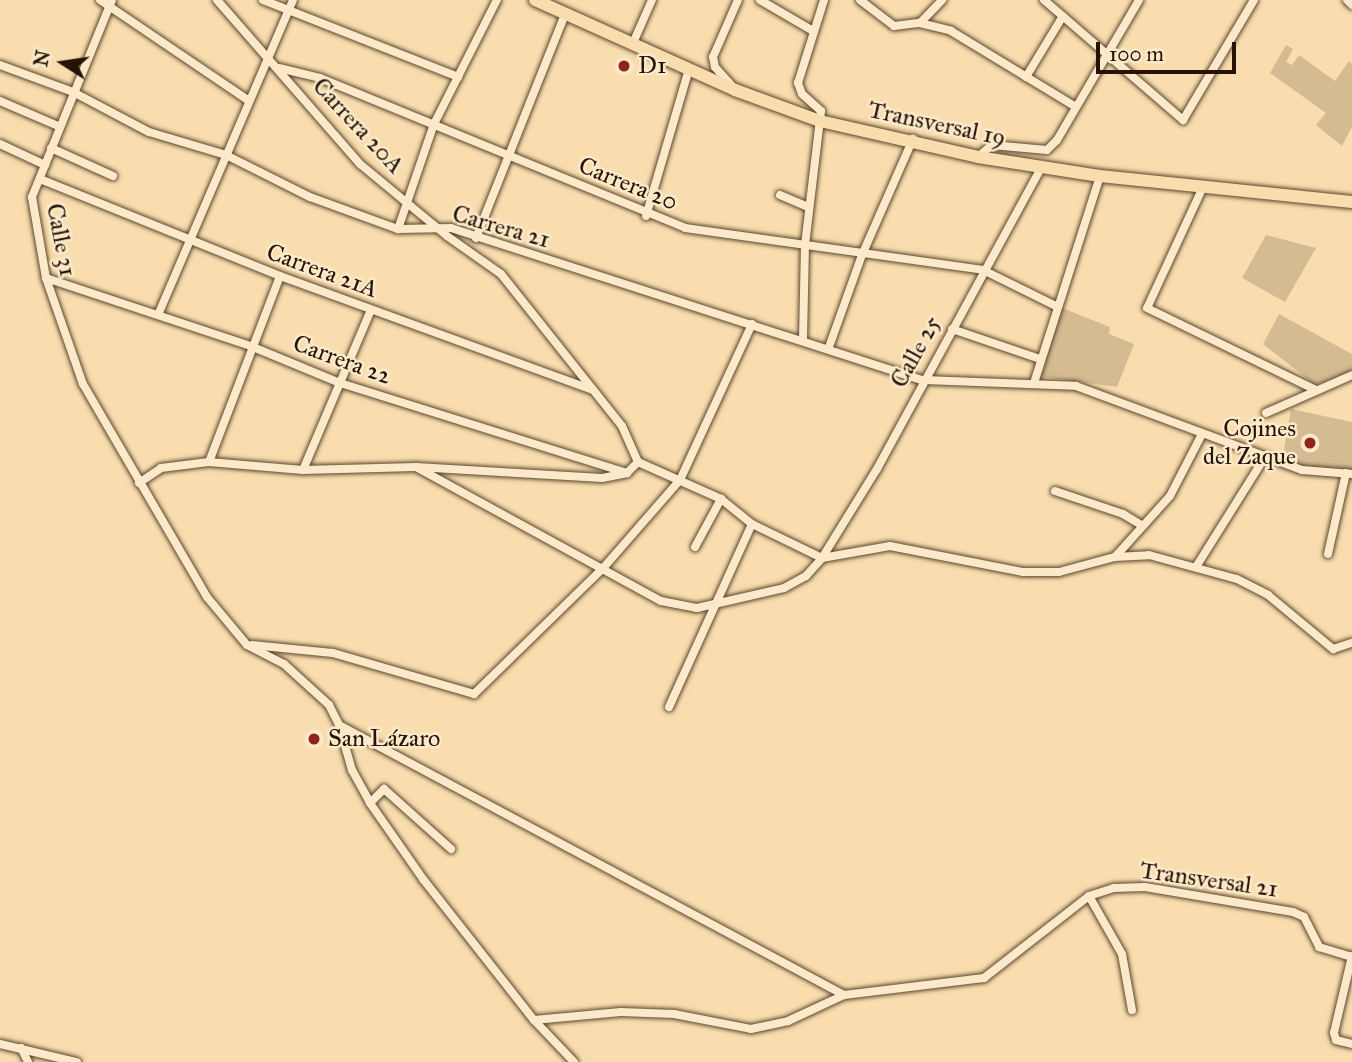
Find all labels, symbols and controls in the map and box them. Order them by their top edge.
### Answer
north arrow [28,28,98,98]
scale bar [1100,28,1240,72]
text: 100 m [1109,41,1164,67]
text: N [29,48,55,69]
place label: D1 [638,52,666,80]
marker: D1 [616,58,632,74]
street label: Carrera 20A [306,72,410,180]
street label: Transversal 19 [866,95,1008,153]
street label: Carrera 20 [574,151,682,217]
street label: Carrera 21 [449,199,553,255]
street label: Calle 31 [40,201,82,279]
street label: Carrera 21A [263,238,381,304]
street label: Calle 25 [885,311,947,393]
street label: Carrera 22 [289,329,395,391]
place label: Cojines del Zaque [1203,415,1296,471]
marker: Cojines del Zaque [1302,435,1318,451]
place label: San Lázaro [328,725,440,753]
marker: San Lázaro [306,731,322,747]
street label: Transversal 21 [1138,856,1280,904]

